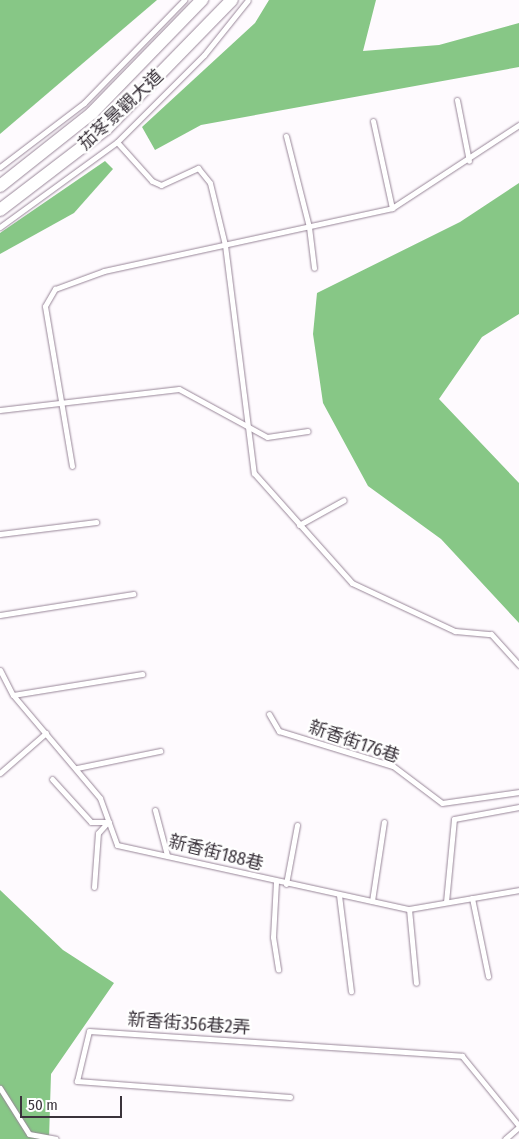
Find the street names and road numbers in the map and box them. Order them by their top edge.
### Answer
street label: 茄苳景觀大道 [74,65,168,155]
street label: 新香街176巷 [306,716,402,768]
street label: 新香街188巷 [166,831,266,875]
street label: 新香街356巷2弄 [127,1009,251,1039]

